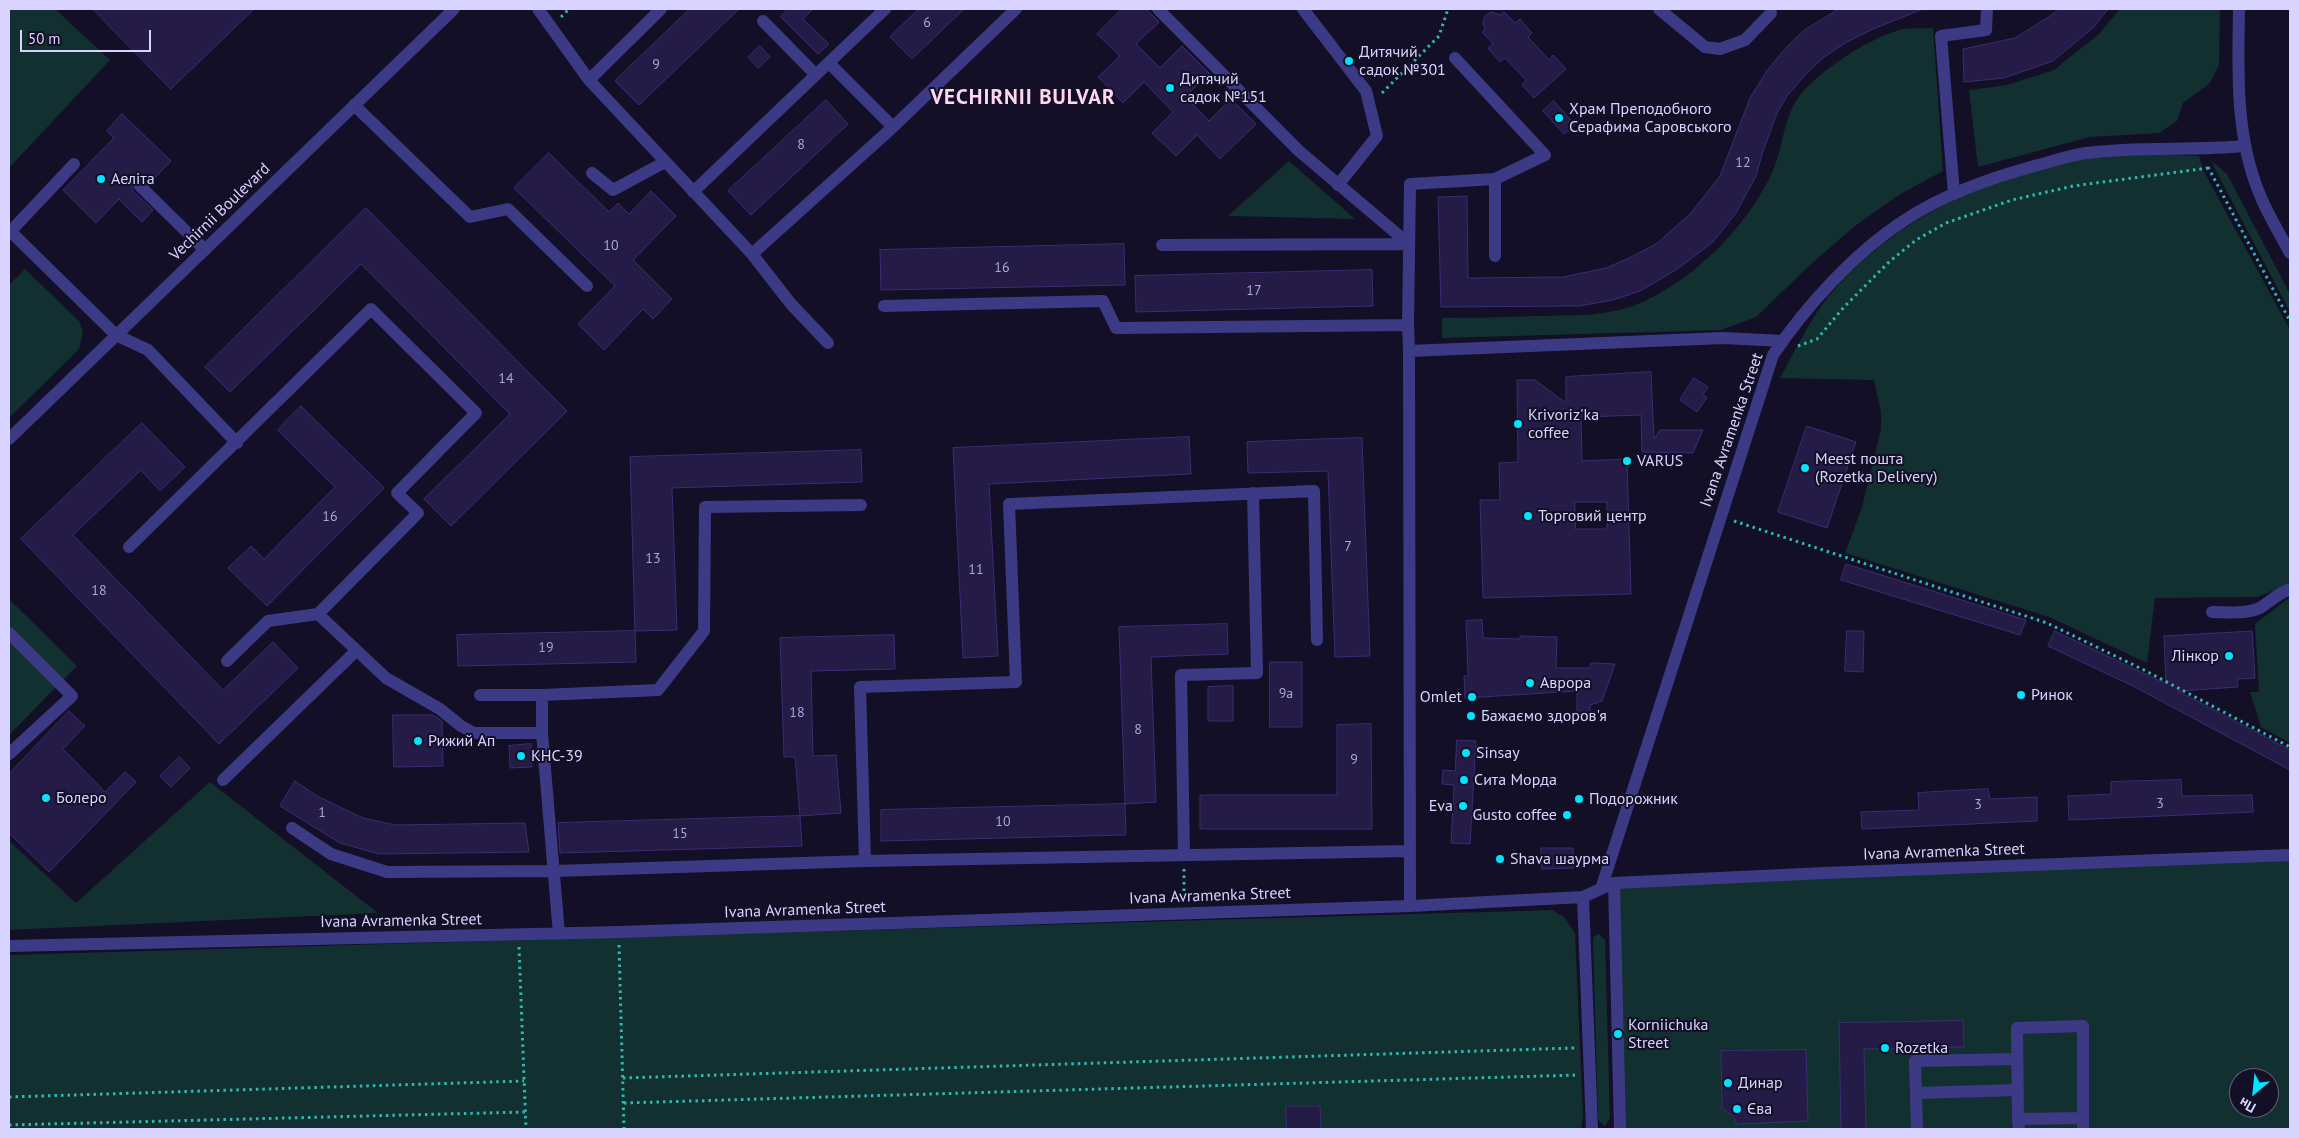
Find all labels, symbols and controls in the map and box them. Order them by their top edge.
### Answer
house number: 6 [923,15,931,31]
scale bar [22,20,154,52]
text: 50 m [28,29,61,48]
place label: Дитячий садок №301 [1359,42,1446,80]
marker: Дитячий садок №301 [1343,55,1355,67]
house number: 9 [652,57,660,73]
place label: Дитячий садок №151 [1180,69,1267,107]
marker: Дитячий садок №151 [1164,82,1176,94]
district label: VECHIRNII BULVAR [928,85,1118,111]
place label: Храм Преподобного Серафима Саровського [1569,99,1732,137]
marker: Храм Преподобного Серафима Саровського [1553,112,1565,124]
house number: 8 [797,137,805,153]
house number: 12 [1735,155,1751,171]
street label: Vechirnii Boulevard [166,159,274,265]
place label: Аеліта [111,169,155,189]
marker: Аеліта [95,173,107,185]
house number: 10 [603,238,619,254]
house number: 16 [994,260,1010,276]
house number: 17 [1246,283,1262,299]
street label: Ivana Avramenka Street [1697,350,1767,510]
house number: 14 [498,371,514,387]
place label: Krivoriz'ka coffee [1528,405,1599,443]
marker: Krivoriz'ka coffee [1512,418,1524,430]
place label: Meest пошта (Rozetka Delivery) [1815,449,1937,487]
place label: VARUS [1637,451,1683,471]
marker: VARUS [1621,455,1633,467]
marker: Meest пошта (Rozetka Delivery) [1799,462,1811,474]
place label: Торговий центр [1538,506,1647,526]
house number: 16 [322,509,338,525]
marker: Торговий центр [1522,510,1534,522]
house number: 7 [1344,539,1352,555]
house number: 13 [645,551,661,567]
house number: 11 [968,562,984,578]
house number: 18 [91,583,107,599]
house number: 19 [538,640,554,656]
place label: Лінкор [2171,646,2219,666]
marker: Лінкор [2223,650,2235,662]
place label: Аврора [1540,673,1591,693]
marker: Аврора [1524,677,1536,689]
place label: Ринок [2031,685,2073,705]
house number: 9а [1279,686,1293,702]
place label: Omlet [1420,687,1462,707]
marker: Ринок [2015,689,2027,701]
marker: Omlet [1466,691,1478,703]
house number: 18 [789,705,805,721]
place label: Бажаємо здоров'я [1481,706,1607,726]
marker: Бажаємо здоров'я [1465,710,1477,722]
house number: 8 [1134,722,1142,738]
place label: Рижий Ап [428,731,495,751]
marker: Рижий Ап [412,735,424,747]
place label: Sinsay [1476,743,1520,763]
place label: КНС-39 [531,746,583,766]
marker: Sinsay [1460,747,1472,759]
marker: КНС-39 [515,750,527,762]
house number: 9 [1350,752,1358,768]
place label: Сита Морда [1474,770,1557,790]
marker: Сита Морда [1458,774,1470,786]
place label: Болеро [56,788,107,808]
place label: Подорожник [1589,789,1678,809]
marker: Болеро [40,792,52,804]
marker: Подорожник [1573,793,1585,805]
place label: Eva [1429,796,1453,816]
house number: 3 [2156,796,2164,812]
house number: 3 [1974,797,1982,813]
marker: Eva [1457,800,1469,812]
house number: 1 [318,805,326,821]
place label: Gusto coffee [1472,805,1557,825]
marker: Gusto coffee [1561,809,1573,821]
house number: 10 [995,814,1011,830]
house number: 15 [672,826,688,842]
street label: Ivana Avramenka Street [1863,840,2025,864]
place label: Shava шаурма [1510,849,1609,869]
marker: Shava шаурма [1494,853,1506,865]
street label: Ivana Avramenka Street [1129,884,1291,908]
street label: Ivana Avramenka Street [724,898,886,922]
street label: Ivana Avramenka Street [320,910,482,932]
place label: Korniichuka Street [1628,1015,1709,1053]
marker: Korniichuka Street [1612,1028,1624,1040]
place label: Rozetka [1895,1038,1948,1058]
marker: Rozetka [1879,1042,1891,1054]
north arrow [2229,1068,2279,1118]
place label: Динар [1738,1073,1783,1093]
marker: Динар [1722,1077,1734,1089]
text: Пн [2236,1094,2259,1117]
place label: Єва [1747,1099,1772,1119]
marker: Єва [1731,1103,1743,1115]

